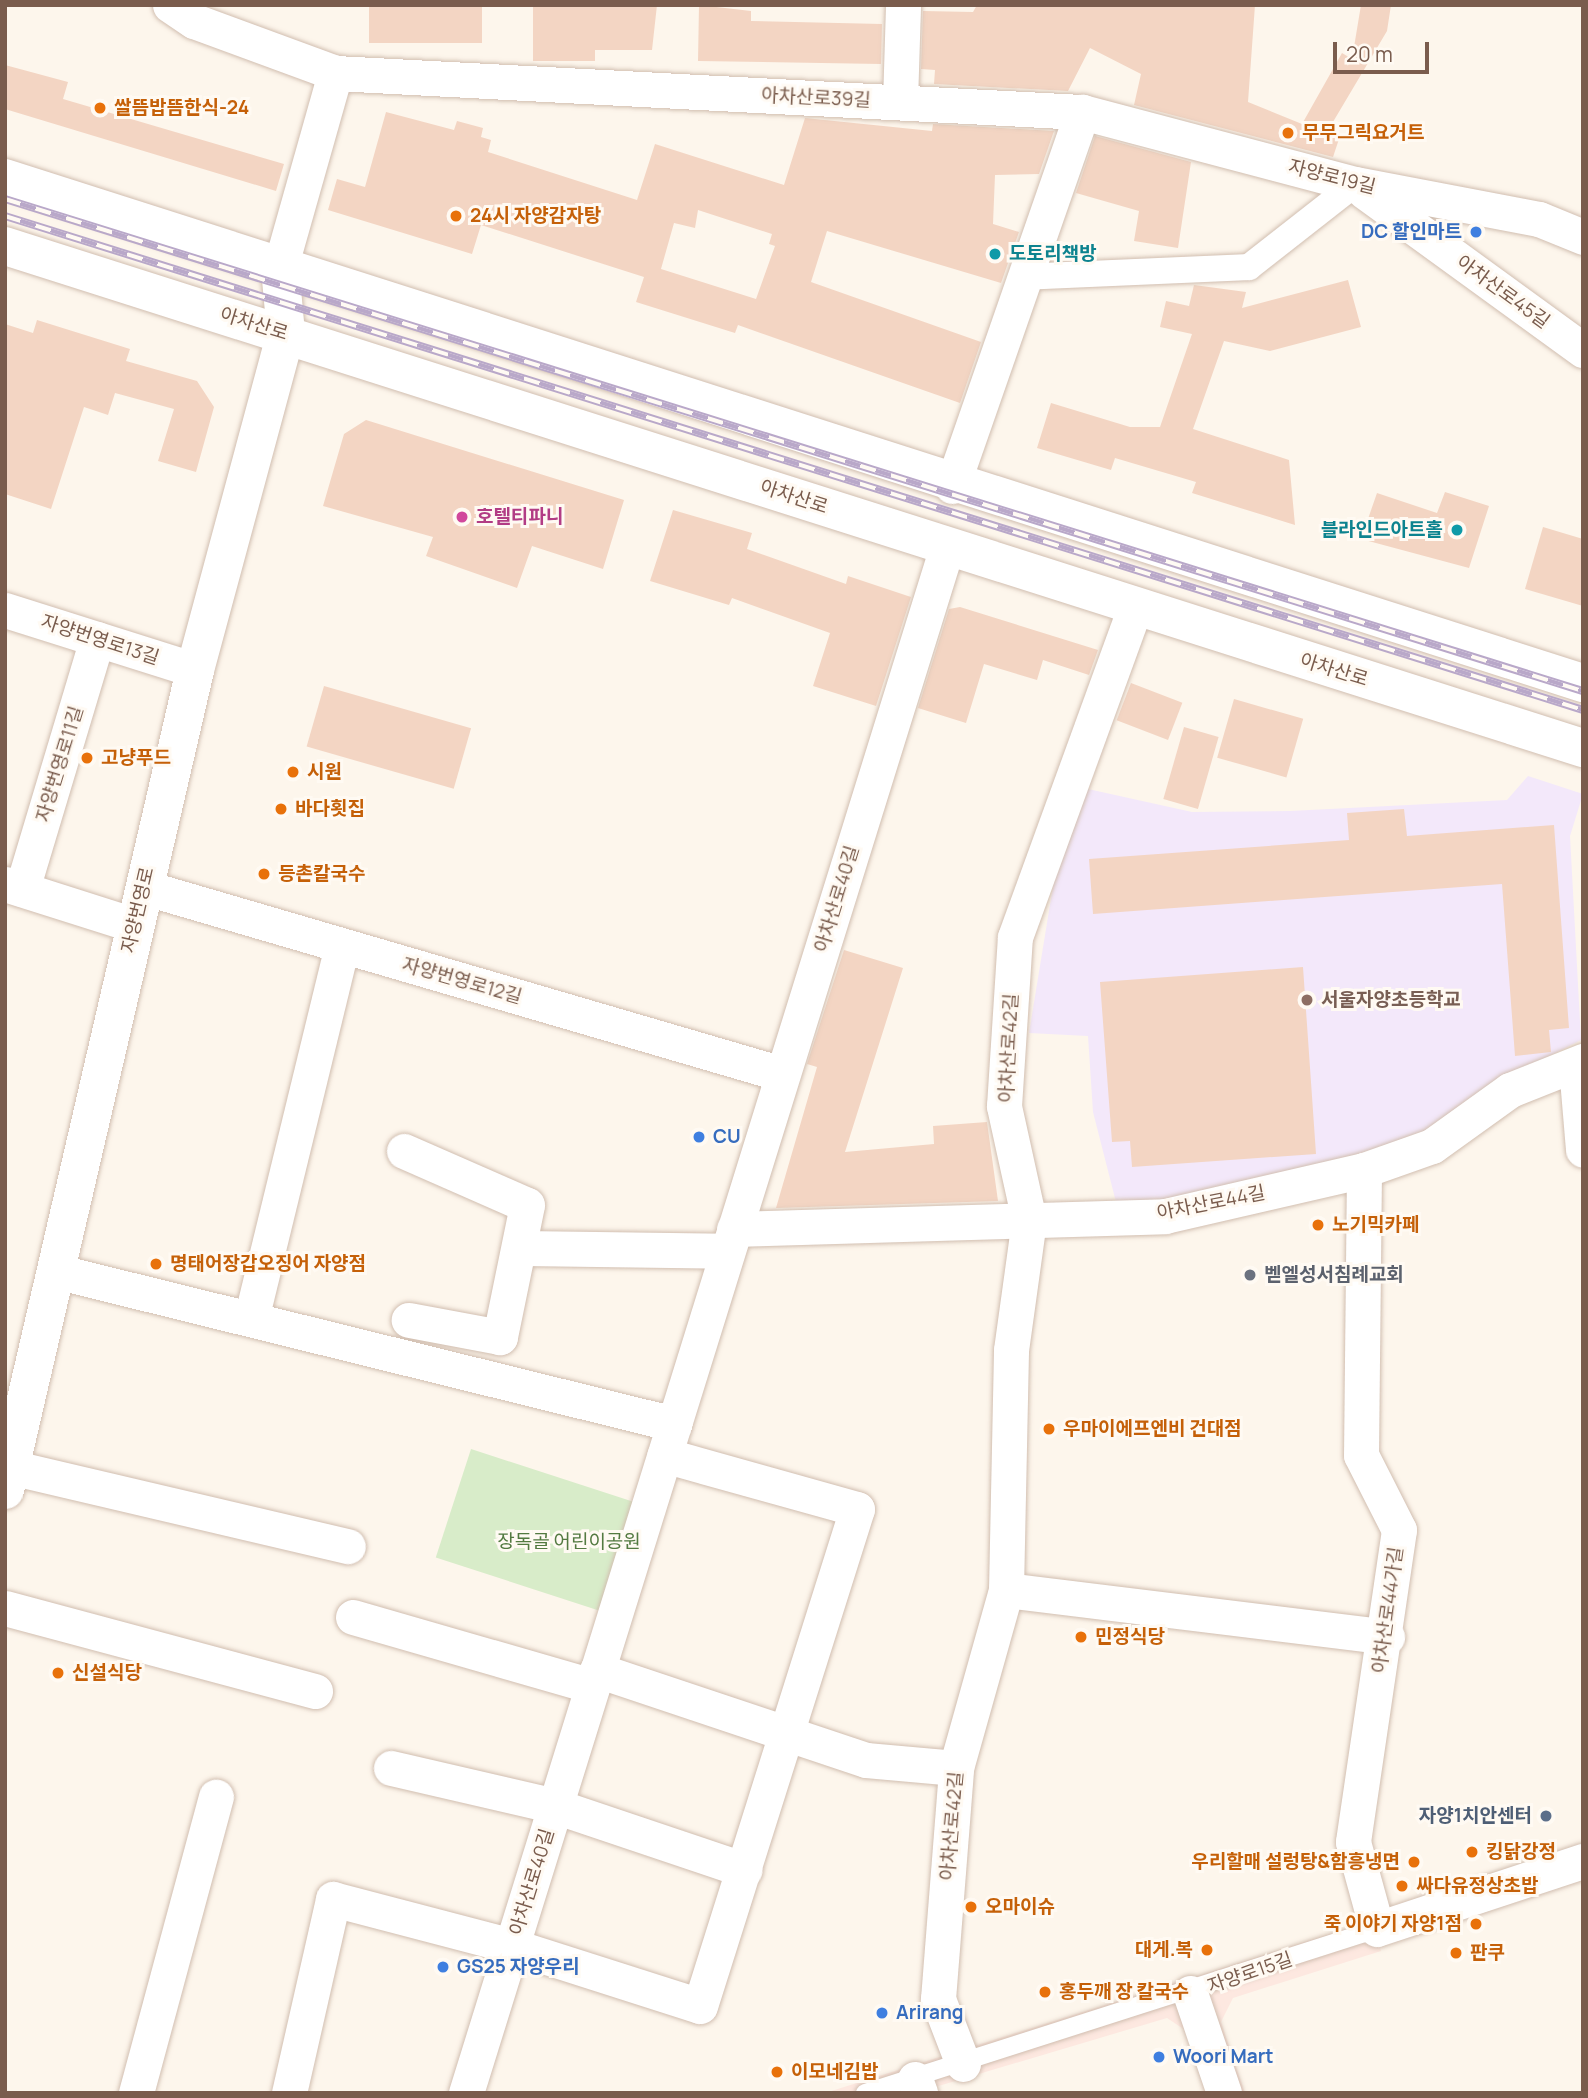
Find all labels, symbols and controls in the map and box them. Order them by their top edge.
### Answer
scale bar [1336,28,1432,72]
text: 20 m [1346,40,1393,68]
street label: 아차산로39길 [761,84,871,112]
place label: 쌀뜸밥뜸한식-24 [114,97,249,119]
marker: 쌀뜸밥뜸한식-24 [92,100,108,116]
place label: 무무그릭요거트 [1302,122,1424,144]
marker: 무무그릭요거트 [1280,125,1296,141]
street label: 자양로19길 [1286,155,1378,199]
place label: 24시 자양감자탕 [470,205,601,227]
marker: 24시 자양감자탕 [448,208,464,224]
place label: DC 할인마트 [1361,221,1462,243]
marker: DC 할인마트 [1468,224,1484,240]
place label: 도토리책방 [1009,243,1096,265]
marker: 도토리책방 [987,246,1003,262]
street label: 아차산로45길 [1452,251,1554,333]
street label: 아차산로 [217,303,291,345]
street label: 아차산로 [757,475,831,519]
place label: 호텔티파니 [476,506,563,528]
marker: 호텔티파니 [454,509,470,525]
place label: 블라인드아트홀 [1321,519,1443,541]
marker: 블라인드아트홀 [1449,522,1465,538]
street label: 자양번영로13길 [38,610,162,670]
street label: 아차산로 [1297,649,1371,691]
street label: 자양번영로11길 [32,703,88,825]
place label: 고냥푸드 [101,747,171,769]
marker: 고냥푸드 [79,750,95,766]
place label: 시원 [307,761,342,783]
marker: 시원 [285,764,301,780]
place label: 바다횟집 [295,798,365,820]
marker: 바다횟집 [273,801,289,817]
street label: 아차산로40길 [810,843,864,955]
place label: 등촌칼국수 [278,863,365,885]
street label: 자양번영로 [117,865,159,955]
marker: 등촌칼국수 [256,866,272,882]
street label: 자양번영로12길 [400,953,524,1009]
place label: 서울자양초등학교 [1321,989,1461,1011]
marker: 서울자양초등학교 [1299,992,1315,1008]
street label: 아차산로42길 [995,993,1023,1103]
place label: CU [713,1126,741,1148]
marker: CU [691,1129,707,1145]
street label: 아차산로44길 [1155,1181,1267,1225]
place label: 노기믹카페 [1332,1214,1419,1236]
marker: 노기믹카페 [1310,1217,1326,1233]
place label: 명태어장갑오징어 자양점 [170,1253,366,1275]
marker: 명태어장갑오징어 자양점 [148,1256,164,1272]
place label: 벧엘성서침례교회 [1264,1264,1404,1286]
marker: 벧엘성서침례교회 [1242,1267,1258,1283]
place label: 우마이에프엔비 건대점 [1063,1418,1242,1440]
marker: 우마이에프엔비 건대점 [1041,1421,1057,1437]
park label: 장독골 어린이공원 [497,1531,641,1553]
street label: 아차산로44가길 [1368,1545,1408,1675]
place label: 민정식당 [1095,1626,1165,1648]
marker: 민정식당 [1073,1629,1089,1645]
place label: 신설식당 [72,1662,142,1684]
marker: 신설식당 [50,1665,66,1681]
street label: 아차산로42길 [936,1770,968,1882]
place label: 자양1치안센터 [1419,1805,1532,1827]
marker: 자양1치안센터 [1538,1808,1554,1824]
street label: 아차산로40길 [505,1826,559,1938]
place label: 킹닭강정 [1486,1841,1556,1863]
marker: 킹닭강정 [1464,1844,1480,1860]
place label: 우리할매 설렁탕&함흥냉면 [1191,1851,1400,1873]
marker: 우리할매 설렁탕&함흥냉면 [1406,1854,1422,1870]
place label: 싸다유정상초밥 [1416,1875,1538,1897]
marker: 싸다유정상초밥 [1394,1878,1410,1894]
place label: 오마이슈 [985,1896,1055,1918]
marker: 오마이슈 [963,1899,979,1915]
place label: 죽 이야기 자양1점 [1324,1913,1462,1935]
marker: 죽 이야기 자양1점 [1468,1916,1484,1932]
place label: 대게.복 [1135,1939,1193,1961]
marker: 대게.복 [1199,1942,1215,1958]
place label: 판쿠 [1470,1942,1505,1964]
marker: 판쿠 [1448,1945,1464,1961]
street label: 자양로15길 [1205,1948,1295,1998]
place label: GS25 자양우리 [457,1956,580,1978]
marker: GS25 자양우리 [435,1959,451,1975]
place label: 홍두깨 장 칼국수 [1059,1981,1189,2003]
marker: 홍두깨 장 칼국수 [1037,1984,1053,2000]
place label: Arirang [896,2002,964,2024]
marker: Arirang [874,2005,890,2021]
place label: Woori Mart [1173,2046,1274,2068]
marker: Woori Mart [1151,2049,1167,2065]
place label: 이모네김밥 [791,2061,878,2083]
marker: 이모네김밥 [769,2064,785,2080]

